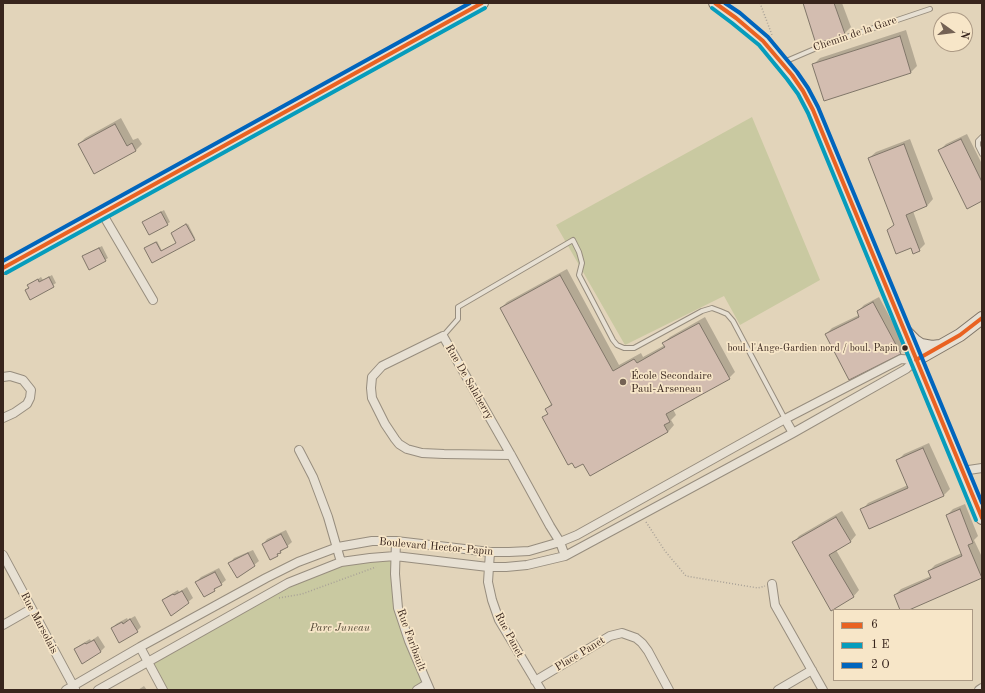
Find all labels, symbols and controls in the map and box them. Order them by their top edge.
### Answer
north arrow [933,12,973,52]
street label: Chemin de la Gare [812,14,898,54]
text: N [958,29,971,40]
street label: Rue De Salaberry [442,342,496,422]
place label: boul. l'Ange-Gardien nord / boul. Papin [727,342,898,354]
marker: boul. l'Ange-Gardien nord / boul. Papin [900,343,910,353]
place label: École Secondaire Paul-Arseneau [631,369,712,395]
marker: École Secondaire Paul-Arseneau [618,377,628,387]
street label: Boulevard Hector-Papin [378,535,494,559]
street label: Rue Marsolais [17,590,61,656]
street label: Rue Faribault [394,607,428,673]
legend [833,609,973,681]
street label: Rue Panet [492,610,526,660]
text: 6 [871,619,878,631]
park label: Parc Juneau [310,621,370,635]
street label: Place Panet [553,634,607,674]
text: 1 E [871,639,890,651]
text: 2 O [871,659,890,671]

